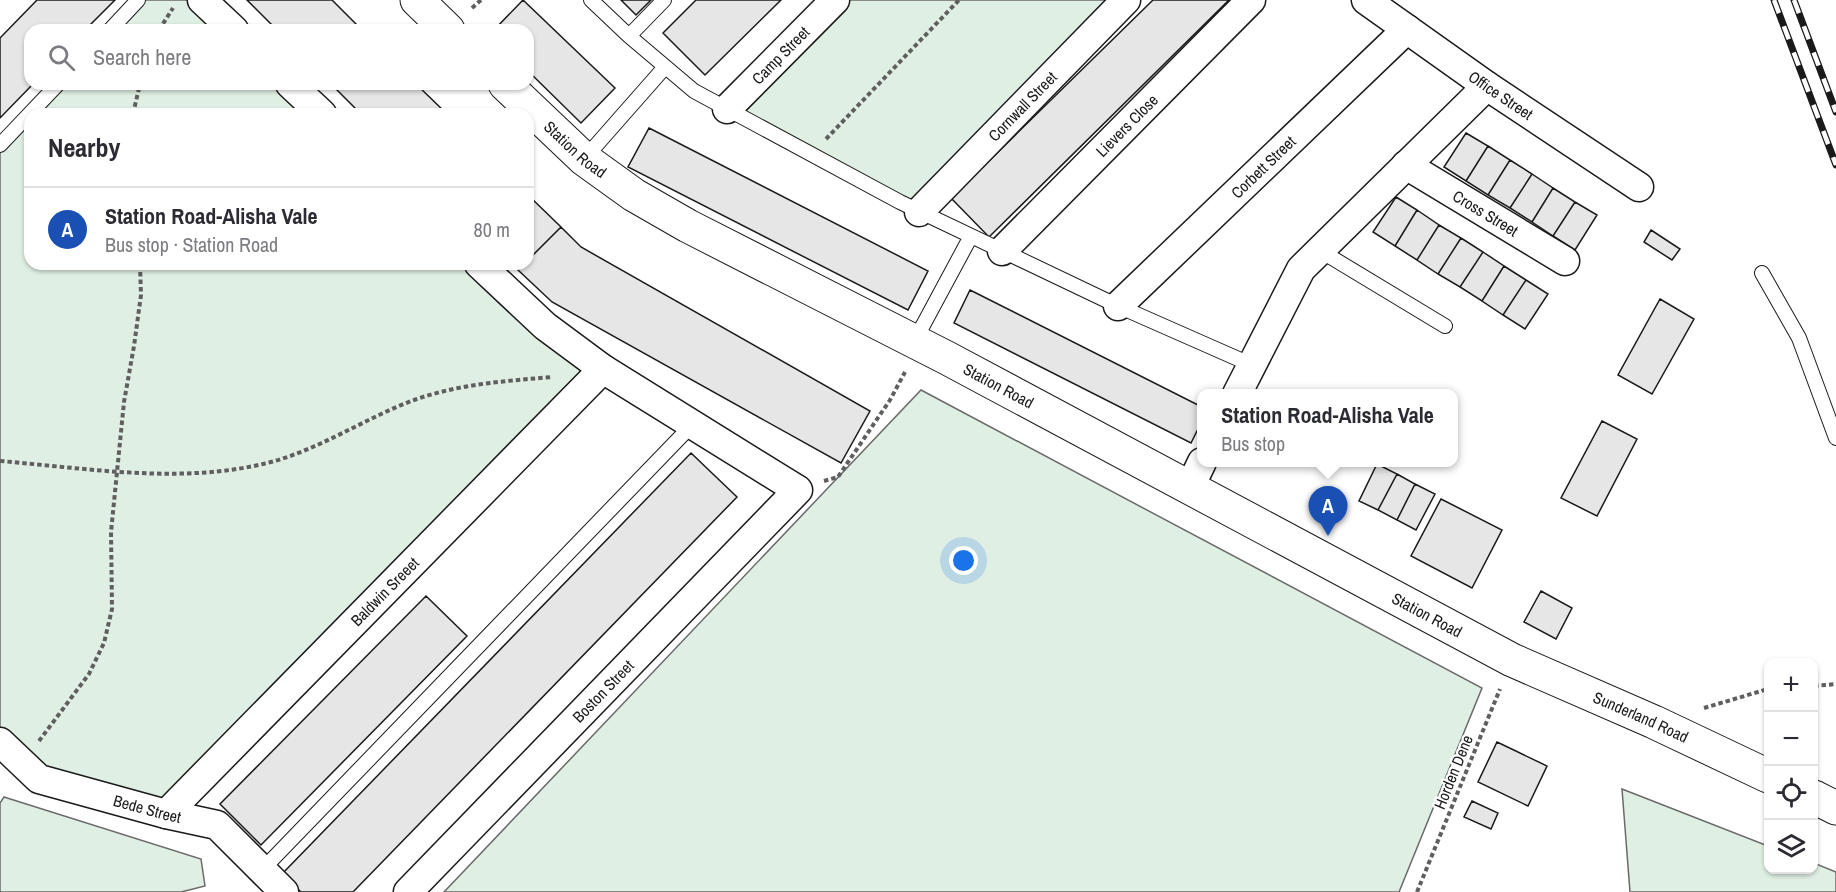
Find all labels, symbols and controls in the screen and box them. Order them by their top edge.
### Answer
street label: Camp Street [747,21,814,89]
search box [24,24,534,90]
icon: search [45,41,78,74]
text: Search here [93,42,191,72]
street label: Office Street [1464,65,1538,125]
street label: Cornwall Street [983,66,1062,146]
street label: Lievers Close [1091,89,1163,162]
street label: Station Road [539,116,611,183]
text: Nearby [48,130,120,165]
street label: Corbett Street [1226,130,1300,203]
street label: Cross Street [1449,185,1523,242]
text: Station Road-Alisha Vale [105,201,318,231]
text: A [62,216,73,243]
text: 80 m [474,216,510,243]
text: Bus stop · Station Road [105,231,278,258]
street label: Station Road [960,358,1038,413]
popup [1197,389,1458,467]
text: Station Road-Alisha Vale [1221,400,1434,430]
text: Bus stop [1221,430,1285,457]
pin: A [1308,486,1348,536]
your location [949,546,978,575]
street label: Baldwin Sreeet [346,552,424,631]
street label: Station Road [1388,587,1466,642]
street label: Boston Street [567,655,639,727]
map controls [1764,658,1818,874]
button: + [1764,658,1818,712]
street label: Sunderland Road [1590,686,1692,748]
button: − [1764,712,1818,766]
street label: Horden Dene [1428,732,1478,812]
button: locate [1764,766,1818,820]
street label: Bede Street [111,789,184,828]
button: layers [1764,820,1818,874]

